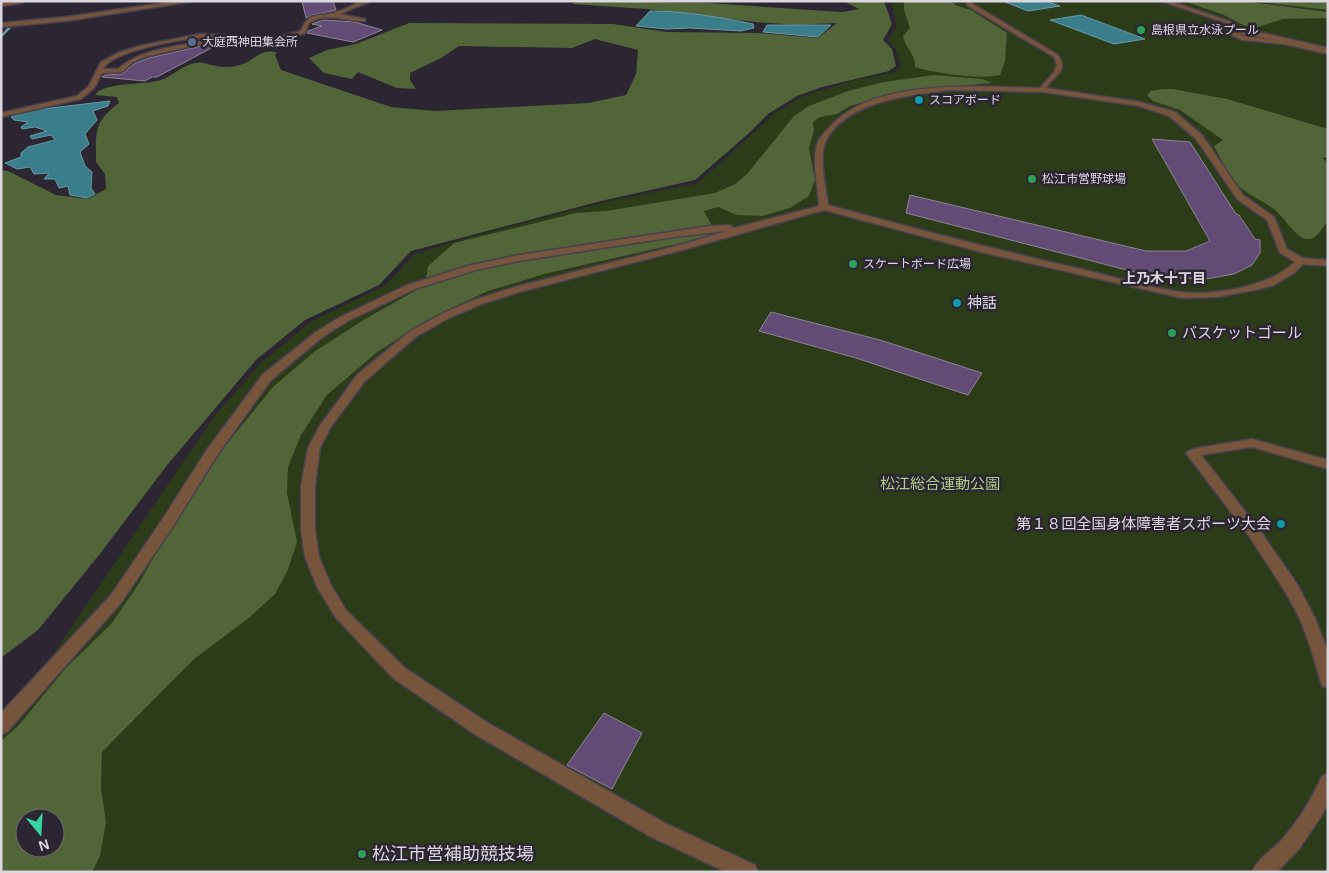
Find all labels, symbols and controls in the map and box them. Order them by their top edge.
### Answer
place label: 島根県立水泳プール [1151,23,1259,37]
marker: 島根県立水泳プール [1135,24,1147,36]
place label: 大庭西神田集会所 [202,35,298,49]
marker: 大庭西神田集会所 [186,36,198,48]
place label: スコアボード [929,93,1001,107]
marker: スコアボード [913,94,925,106]
place label: 松江市営野球場 [1042,172,1126,186]
marker: 松江市営野球場 [1026,173,1038,185]
place label: スケートボード広場 [863,257,971,271]
marker: スケートボード広場 [847,258,859,270]
district label: 上乃木十丁目 [1122,270,1206,286]
place label: 神話 [967,294,997,311]
marker: 神話 [951,297,963,309]
place label: バスケットゴール [1182,324,1302,341]
marker: バスケットゴール [1166,327,1178,339]
park label: 松江総合運動公園 [880,475,1000,492]
place label: 第１８回全国身体障害者スポーツ大会 [1016,515,1271,532]
marker: 第１８回全国身体障害者スポーツ大会 [1275,518,1287,530]
north arrow [15,808,65,858]
text: N [37,836,51,855]
place label: 松江市営補助競技場 [372,844,534,864]
marker: 松江市営補助競技場 [356,848,368,860]

